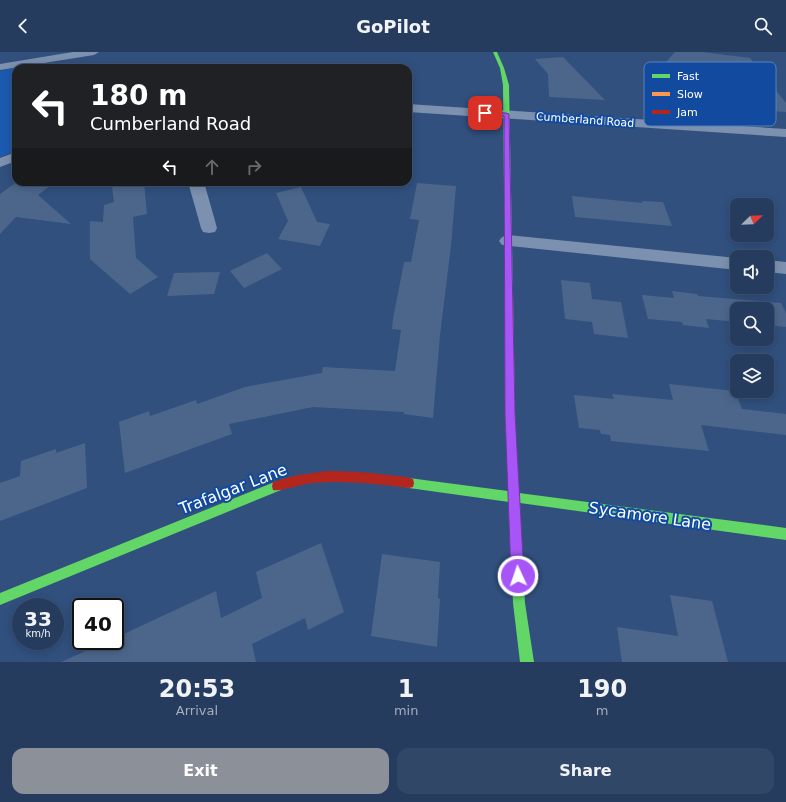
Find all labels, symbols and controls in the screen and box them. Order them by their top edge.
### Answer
icon: back [12,15,34,37]
icon: search [752,15,774,37]
text: GoPilot [356,16,430,37]
legend [644,62,776,126]
text: Fast [677,70,700,83]
text: 180 m [90,79,187,112]
icon: left [24,80,76,132]
text: Slow [677,88,703,101]
pin [468,96,502,130]
icon: arrive [474,102,496,124]
text: Jam [676,106,698,119]
street label: Cumberland Road [535,110,635,130]
text: Cumberland Road [90,113,251,134]
icon: left [159,156,181,178]
icon: ahead [201,156,223,178]
icon: right [243,156,265,178]
north arrow [730,198,774,242]
map controls [730,198,774,398]
button: sound [730,250,774,294]
button: search [730,302,774,346]
button: layers [730,354,774,398]
street label: Trafalgar Lane [175,460,290,519]
street label: Sycamore Lane [588,498,712,534]
position arrow [497,555,539,597]
speed limit sign: 40 [72,598,124,650]
text: 33 [24,607,52,631]
text: km/h [25,628,51,639]
text: 20:53 [159,675,235,703]
text: 1 [398,675,414,703]
text: 190 [577,675,627,703]
text: Arrival [176,703,218,718]
text: min [394,703,418,718]
text: m [596,703,609,718]
button: Exit [12,748,389,794]
button: Share [397,748,774,794]

